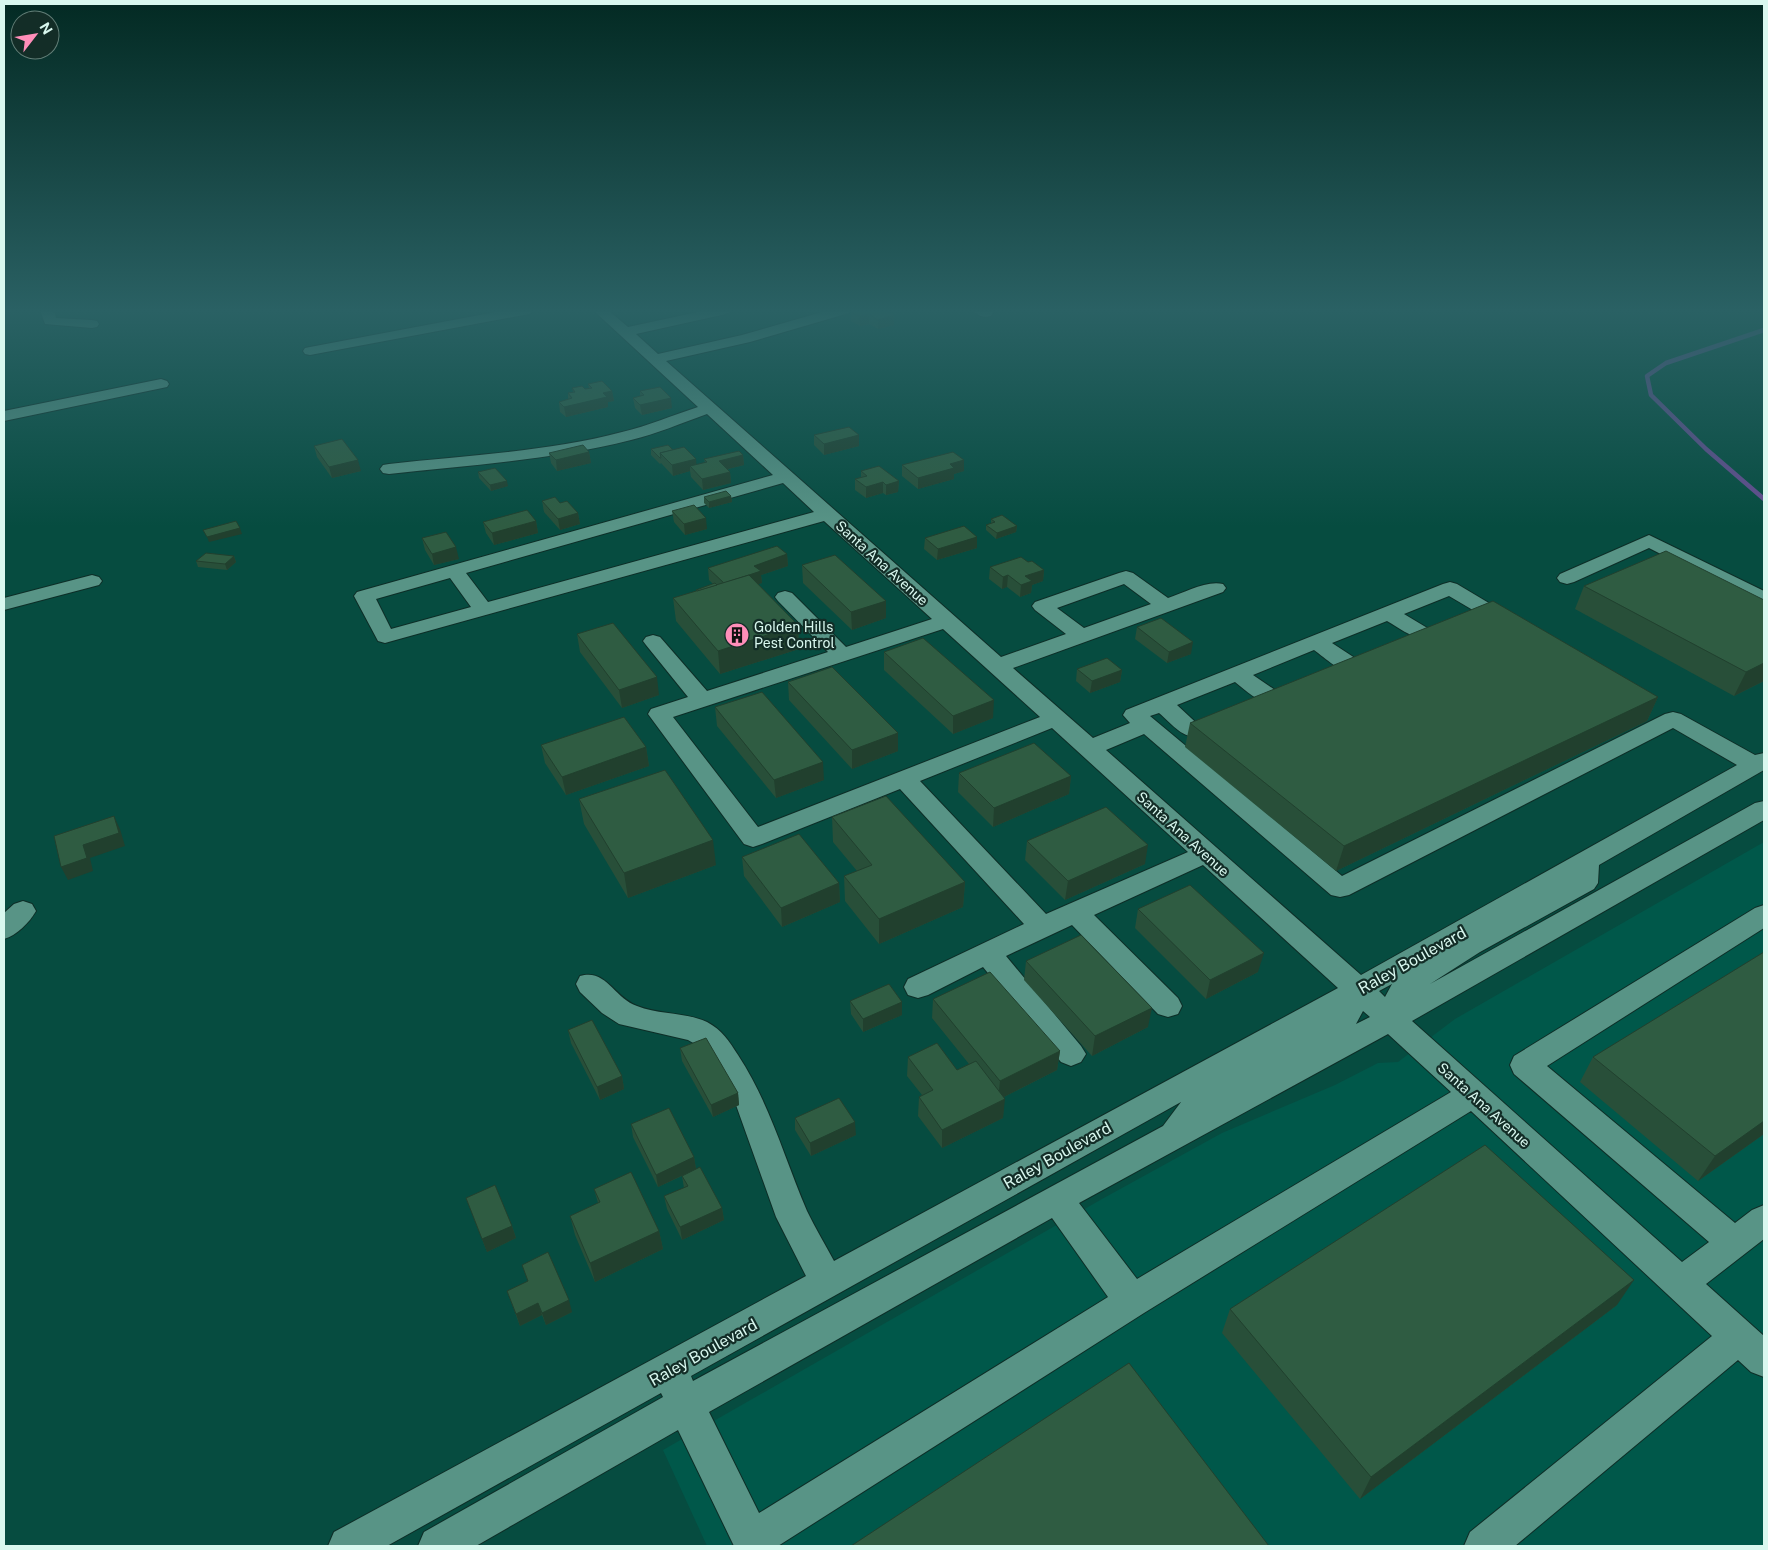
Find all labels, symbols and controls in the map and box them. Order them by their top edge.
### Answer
north arrow [10,10,60,60]
text: N [36,19,56,37]
street label: Santa Ana Avenue [833,517,931,609]
place label: Golden Hills Pest Control [754,619,835,651]
building icon: Golden Hills Pest Control [724,622,750,648]
street label: Santa Ana Avenue [1134,788,1232,880]
street label: Raley Boulevard [1355,923,1469,998]
street label: Santa Ana Avenue [1435,1059,1533,1151]
street label: Raley Boulevard [1000,1118,1114,1193]
street label: Raley Boulevard [646,1315,760,1390]

